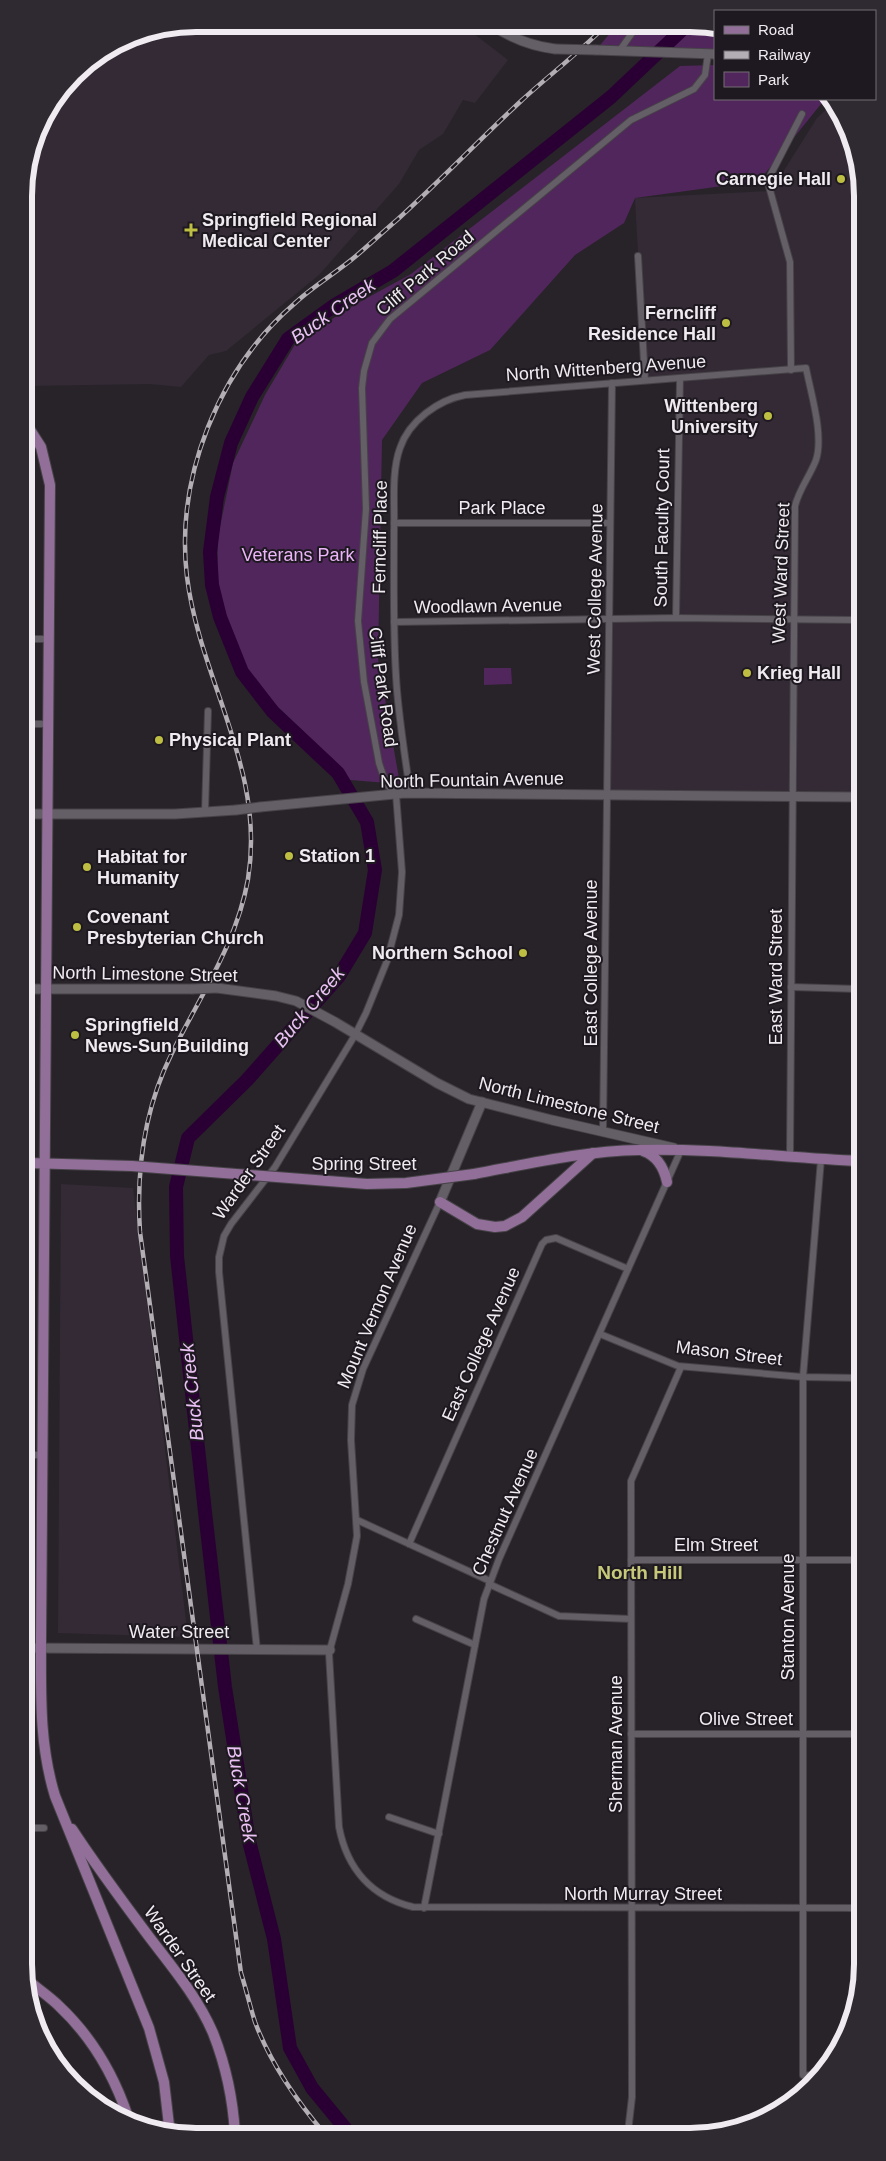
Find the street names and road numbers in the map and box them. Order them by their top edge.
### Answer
street label: Cliff Park Road [372,227,478,319]
street label: North Wittenberg Avenue [505,351,707,385]
street label: South Faculty Court [651,448,673,608]
street label: Ferncliff Place [369,480,391,594]
street label: Park Place [458,498,546,518]
street label: West Ward Street [769,502,793,644]
street label: West College Avenue [584,503,606,675]
street label: Woodlawn Avenue [414,595,562,617]
street label: Cliff Park Road [365,626,401,748]
street label: North Fountain Avenue [380,768,564,792]
street label: East College Avenue [581,880,601,1046]
street label: East Ward Street [766,909,786,1045]
street label: North Limestone Street [52,962,238,986]
street label: North Limestone Street [477,1073,661,1137]
street label: Warder Street [209,1121,289,1223]
street label: Spring Street [311,1154,417,1174]
street label: Mount Vernon Avenue [333,1221,421,1391]
street label: East College Avenue [438,1264,524,1424]
street label: Mason Street [675,1337,783,1369]
street label: Chestnut Avenue [468,1445,542,1579]
street label: Elm Street [674,1535,758,1555]
street label: Stanton Avenue [778,1554,798,1680]
street label: Water Street [129,1622,229,1642]
street label: Sherman Avenue [606,1675,626,1813]
street label: Olive Street [699,1709,793,1729]
street label: North Murray Street [564,1884,722,1904]
street label: Warder Street [140,1903,220,2005]

